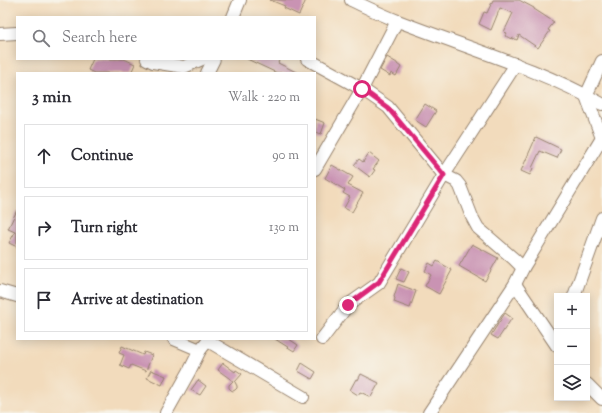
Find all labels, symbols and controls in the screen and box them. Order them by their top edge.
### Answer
search box [16,16,316,60]
icon: search [30,27,52,49]
text: Search here [62,28,137,49]
route start [353,80,371,98]
text: 3 min [32,86,71,110]
text: Walk · 220 m [228,89,300,107]
icon: ahead [33,145,55,167]
text: Continue [71,146,133,167]
text: 90 m [272,147,299,165]
icon: right [33,217,55,239]
text: Turn right [71,218,137,239]
text: 130 m [269,219,299,237]
icon: arrive [33,289,55,311]
text: Arrive at destination [71,290,204,311]
map controls [554,293,590,401]
button: + [554,293,590,329]
route end [339,296,357,314]
button: − [554,329,590,365]
button: layers [554,365,590,401]

